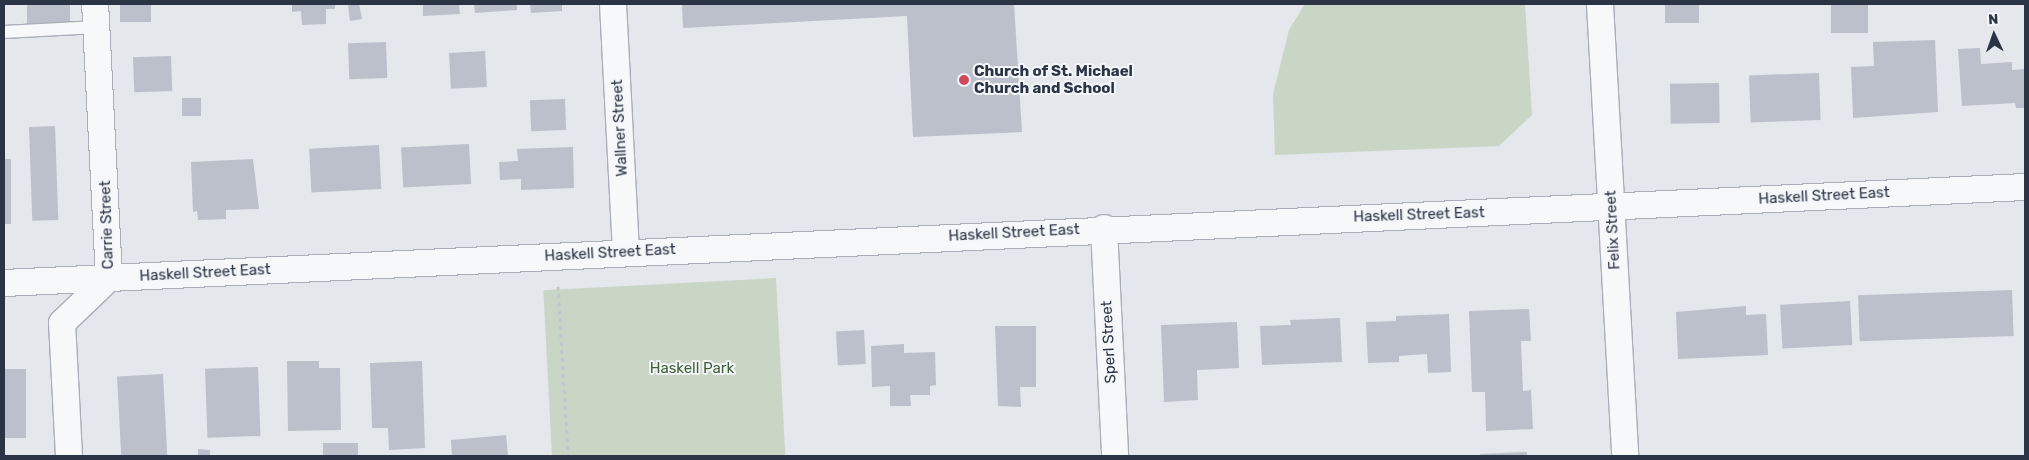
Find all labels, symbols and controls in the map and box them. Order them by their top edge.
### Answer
north arrow [1969,10,2019,60]
text: N [1988,11,1999,28]
place label: Church of St. Michael Church and School [974,62,1133,97]
marker: Church of St. Michael Church and School [958,74,970,86]
street label: Wallner Street [608,79,632,177]
street label: Carrie Street [96,180,118,270]
street label: Haskell Street East [1758,184,1890,208]
street label: Felix Street [1602,190,1624,270]
street label: Haskell Street East [1353,204,1485,226]
street label: Haskell Street East [948,221,1080,245]
street label: Haskell Street East [544,241,676,265]
street label: Haskell Street East [139,261,271,285]
street label: Sperl Street [1098,300,1120,384]
park label: Haskell Park [650,360,734,378]

